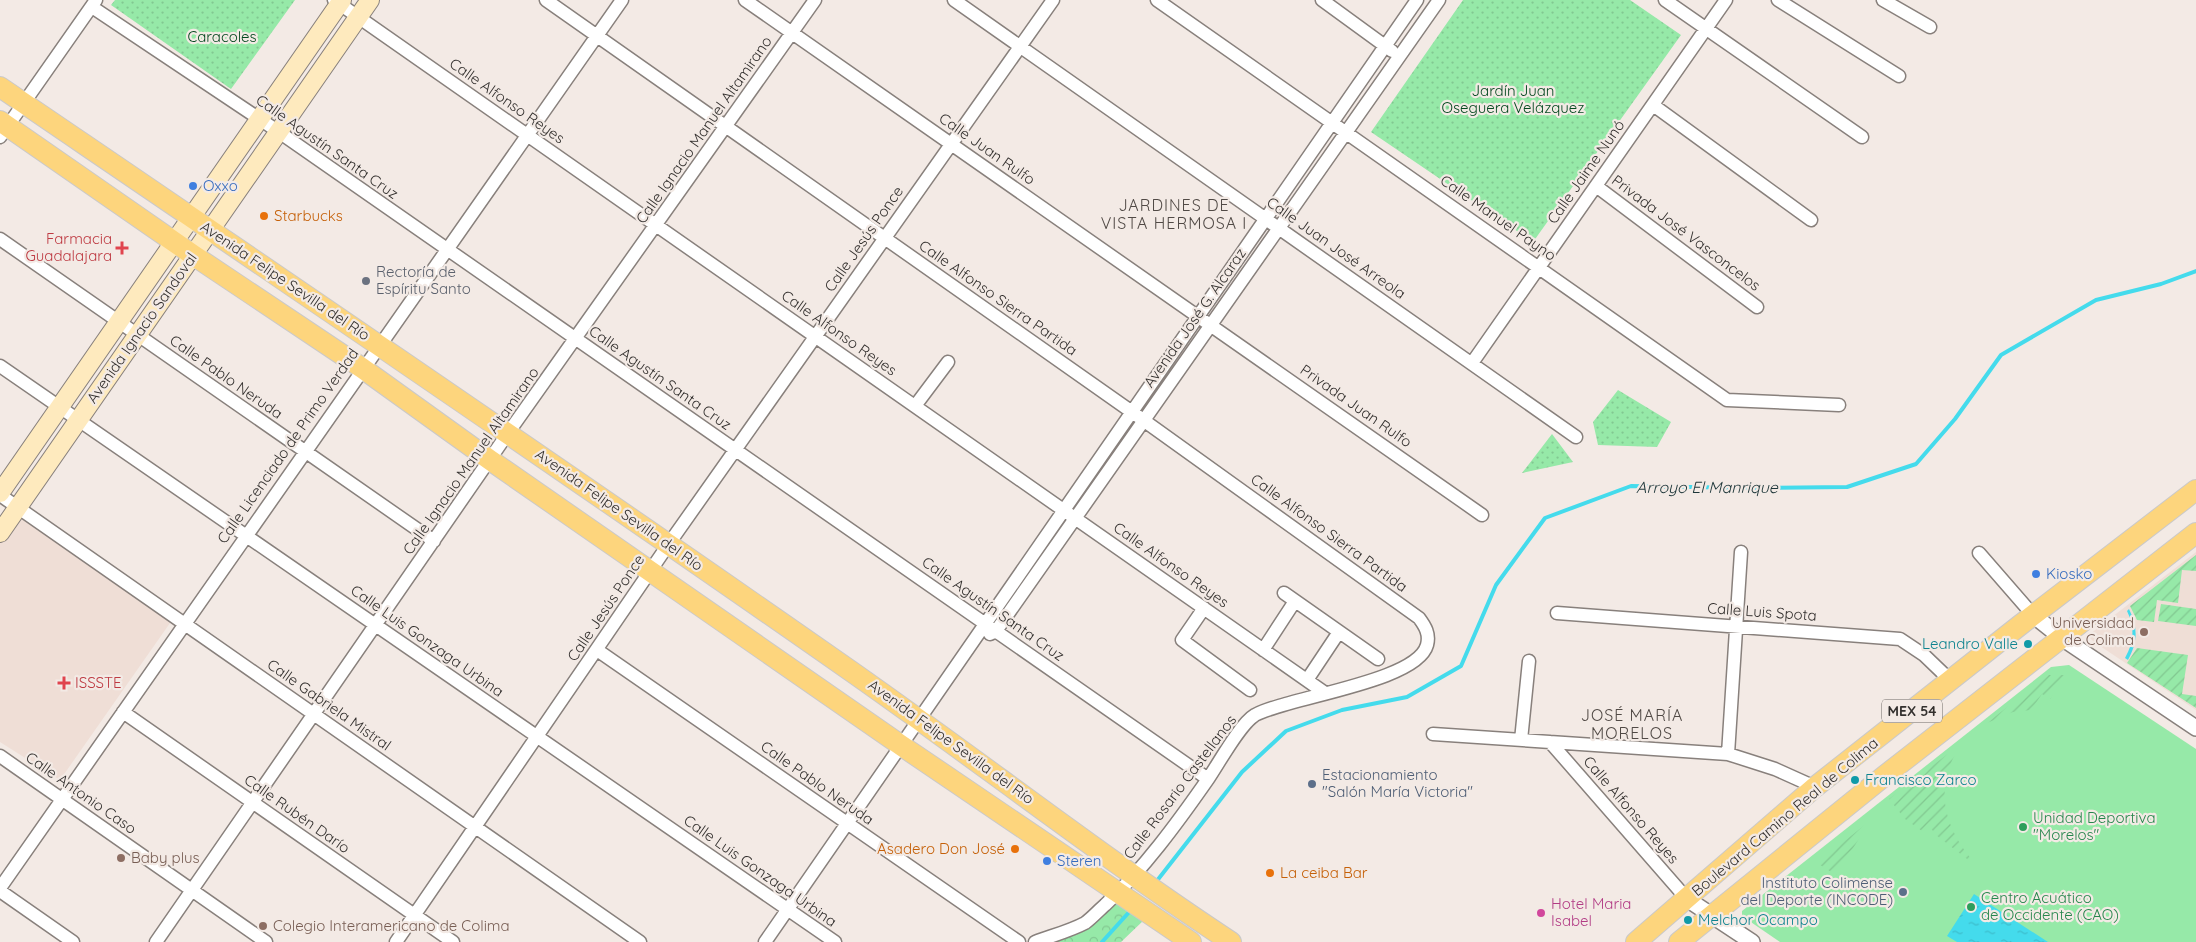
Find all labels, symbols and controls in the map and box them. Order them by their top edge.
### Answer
park label: Caracoles [187,27,257,46]
street label: Calle Ignacio Manuel Altamirano [631,32,776,227]
street label: Calle Alfonso Reyes [446,54,569,148]
park label: Jardín Juan Oseguera Velázquez [1442,81,1584,117]
street label: Calle Agustín Santa Cruz [252,90,402,203]
street label: Calle Juan Rulfo [936,108,1039,189]
street label: Calle Jaime Nunó [1543,116,1629,227]
street label: Calle Manuel Payno [1437,170,1560,265]
street label: Privada José Vasconcelos [1608,170,1764,295]
place label: Oxxo [203,176,238,195]
marker: Oxxo [187,180,199,192]
street label: Calle Jesús Ponce [820,182,907,295]
street label: Calle Juan José Arreola [1263,192,1409,303]
district label: JARDINES DE VISTA HERMOSA I [1101,195,1247,233]
place label: Starbucks [274,206,343,225]
marker: Starbucks [258,210,270,222]
street label: Avenida Felipe Sevilla del Río [197,217,374,344]
place label: Farmacia Guadalajara [25,229,112,265]
street label: Calle Alfonso Sierra Partida [915,236,1081,360]
marker: Farmacia Guadalajara [116,242,128,254]
street label: Avenida José G. Alcaraz [1139,244,1250,391]
street label: Avenida Ignacio Sandoval [82,249,201,407]
place label: Rectoría de Espíritu Santo [376,262,471,298]
marker: Rectoría de Espíritu Santo [360,275,372,287]
street label: Calle Alfonso Reyes [778,286,901,380]
street label: Calle Agustín Santa Cruz [585,321,735,434]
street label: Calle Pablo Neruda [166,330,286,423]
street label: Calle Licenciado de Primo Verdad [213,344,362,547]
street label: Privada Juan Rulfo [1297,360,1416,451]
street label: Calle Ignacio Manuel Altamirano [398,363,543,558]
street label: Avenida Felipe Sevilla del Río [532,444,707,575]
street label: Calle Alfonso Sierra Partida [1247,469,1411,596]
water label: Arroyo El Manrique [1636,477,1779,497]
street label: Calle Alfonso Reyes [1110,518,1233,612]
street label: Calle Jesús Ponce [563,551,648,665]
street label: Calle Agustín Santa Cruz [918,552,1068,665]
place label: Kiosko [2046,564,2092,583]
marker: Kiosko [2030,568,2042,580]
street label: Calle Luis Gonzaga Urbina [347,580,507,701]
street label: Calle Luis Spota [1707,598,1817,625]
place label: Universidad de Colima [2052,613,2134,649]
marker: Universidad de Colima [2138,626,2150,638]
place label: Leandro Valle [1922,634,2018,653]
marker: Leandro Valle [2022,638,2034,650]
street label: Calle Gabriela Mistral [264,655,395,755]
place label: ISSSTE [75,673,122,692]
street label: Avenida Felipe Sevilla del Río [865,675,1038,808]
marker: ISSSTE [57,676,71,690]
road number: MEX 54 [1882,699,1942,722]
district label: JOSÉ MARÍA MORELOS [1581,705,1683,743]
street label: Calle Rosario Castellanos [1119,711,1240,863]
street label: Boulevard Camino Real de Colima [1688,733,1882,900]
street label: Calle Pablo Neruda [757,736,877,829]
street label: Calle Antonio Caso [22,747,140,838]
street label: Calle Alfonso Reyes [1579,752,1683,867]
place label: Estacionamiento "Salón María Victoria" [1322,765,1473,801]
street label: Calle Rubén Darío [241,770,354,857]
place label: Francisco Zarco [1865,770,1977,789]
marker: Francisco Zarco [1849,774,1861,786]
marker: Estacionamiento "Salón María Victoria" [1306,778,1318,790]
place label: Unidad Deportiva "Morelos" [2033,808,2156,844]
street label: Calle Luis Gonzaga Urbina [680,810,840,931]
marker: Unidad Deportiva "Morelos" [2017,821,2029,833]
place label: Asadero Don José [877,839,1005,858]
marker: Asadero Don José [1009,843,1021,855]
place label: Baby plus [131,848,200,867]
place label: Steren [1057,851,1102,870]
marker: Baby plus [115,852,127,864]
marker: Steren [1041,855,1053,867]
place label: La ceiba Bar [1280,863,1368,882]
marker: La ceiba Bar [1264,867,1276,879]
place label: Instituto Colimense del Deporte (INCODE) [1741,873,1893,909]
marker: Instituto Colimense del Deporte (INCODE) [1897,886,1909,898]
place label: Centro Acuático de Occidente (CAO) [1981,888,2119,924]
place label: Hotel Maria Isabel [1551,894,1631,930]
marker: Centro Acuático de Occidente (CAO) [1965,901,1977,913]
marker: Hotel Maria Isabel [1535,907,1547,919]
place label: Melchor Ocampo [1698,910,1818,929]
marker: Melchor Ocampo [1682,914,1694,926]
place label: Colegio Interamericano de Colima [273,916,510,935]
marker: Colegio Interamericano de Colima [257,920,269,932]

